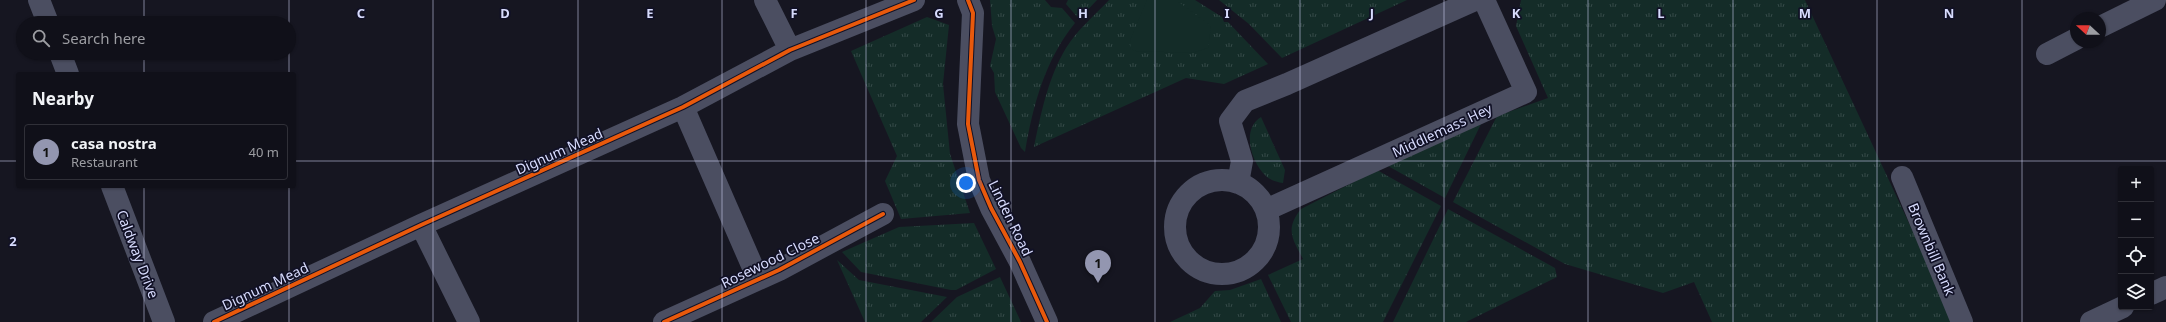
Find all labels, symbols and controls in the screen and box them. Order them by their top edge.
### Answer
text: C [357,4,365,22]
text: D [500,4,510,22]
text: E [646,4,654,22]
text: F [790,4,798,22]
text: G [934,4,944,22]
text: H [1078,4,1088,22]
text: I [1224,4,1230,22]
text: J [1369,4,1374,22]
text: K [1512,4,1521,22]
text: L [1657,4,1665,22]
text: M [1799,4,1811,22]
text: N [1944,4,1954,22]
north arrow [2070,12,2106,48]
search box [16,16,296,60]
icon: search [30,27,52,49]
text: Search here [62,28,145,48]
text: Nearby [32,87,94,110]
street label: Middlemass Hey [1389,98,1496,161]
street label: Dignum Mead [512,123,606,179]
text: casa nostra [71,133,157,153]
text: 1 [42,143,50,161]
text: 40 m [249,143,279,161]
text: Restaurant [71,153,138,171]
map controls [2118,166,2154,310]
button: + [2118,166,2154,202]
your location [956,173,976,193]
street label: Linden Road [984,177,1038,259]
street label: Brownbill Bank [1904,200,1960,299]
button: − [2118,202,2154,238]
street label: Caldway Drive [112,207,164,301]
street label: Rosewood Close [718,228,822,292]
text: 2 [9,232,17,250]
button: locate [2118,238,2154,274]
pin: 1 [1085,250,1111,283]
street label: Dignum Mead [219,258,311,314]
button: layers [2118,274,2154,310]

